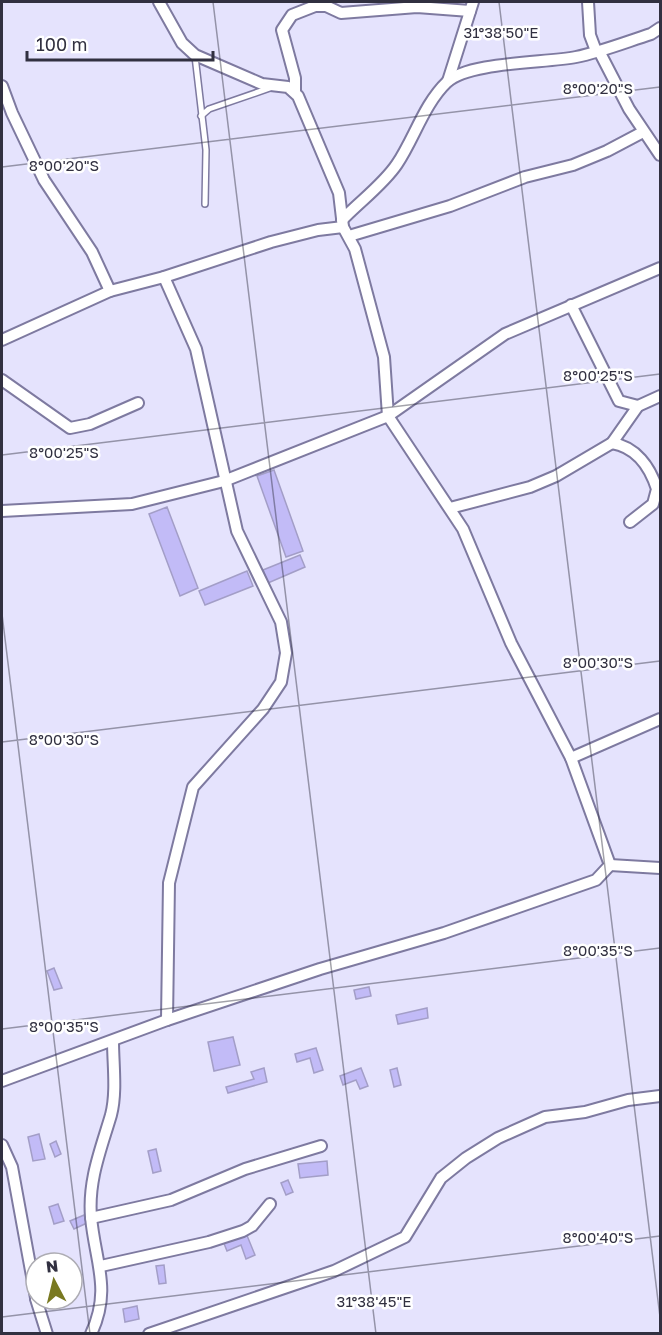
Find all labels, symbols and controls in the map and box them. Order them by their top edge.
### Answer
text: 31°38'50"E [464,23,538,41]
scale bar [27,24,213,62]
text: 100 m [36,33,87,55]
text: 8°00'20"S [563,79,633,97]
text: 8°00'20"S [29,156,99,174]
text: 8°00'25"S [563,366,633,384]
text: 8°00'25"S [29,443,99,461]
text: 8°00'30"S [563,653,633,671]
text: 8°00'30"S [29,730,99,748]
text: 8°00'35"S [563,941,633,959]
text: 8°00'35"S [29,1017,99,1035]
text: 8°00'40"S [563,1228,633,1246]
north arrow [24,1251,84,1311]
text: N [45,1255,59,1277]
text: 31°38'45"E [337,1292,411,1310]

